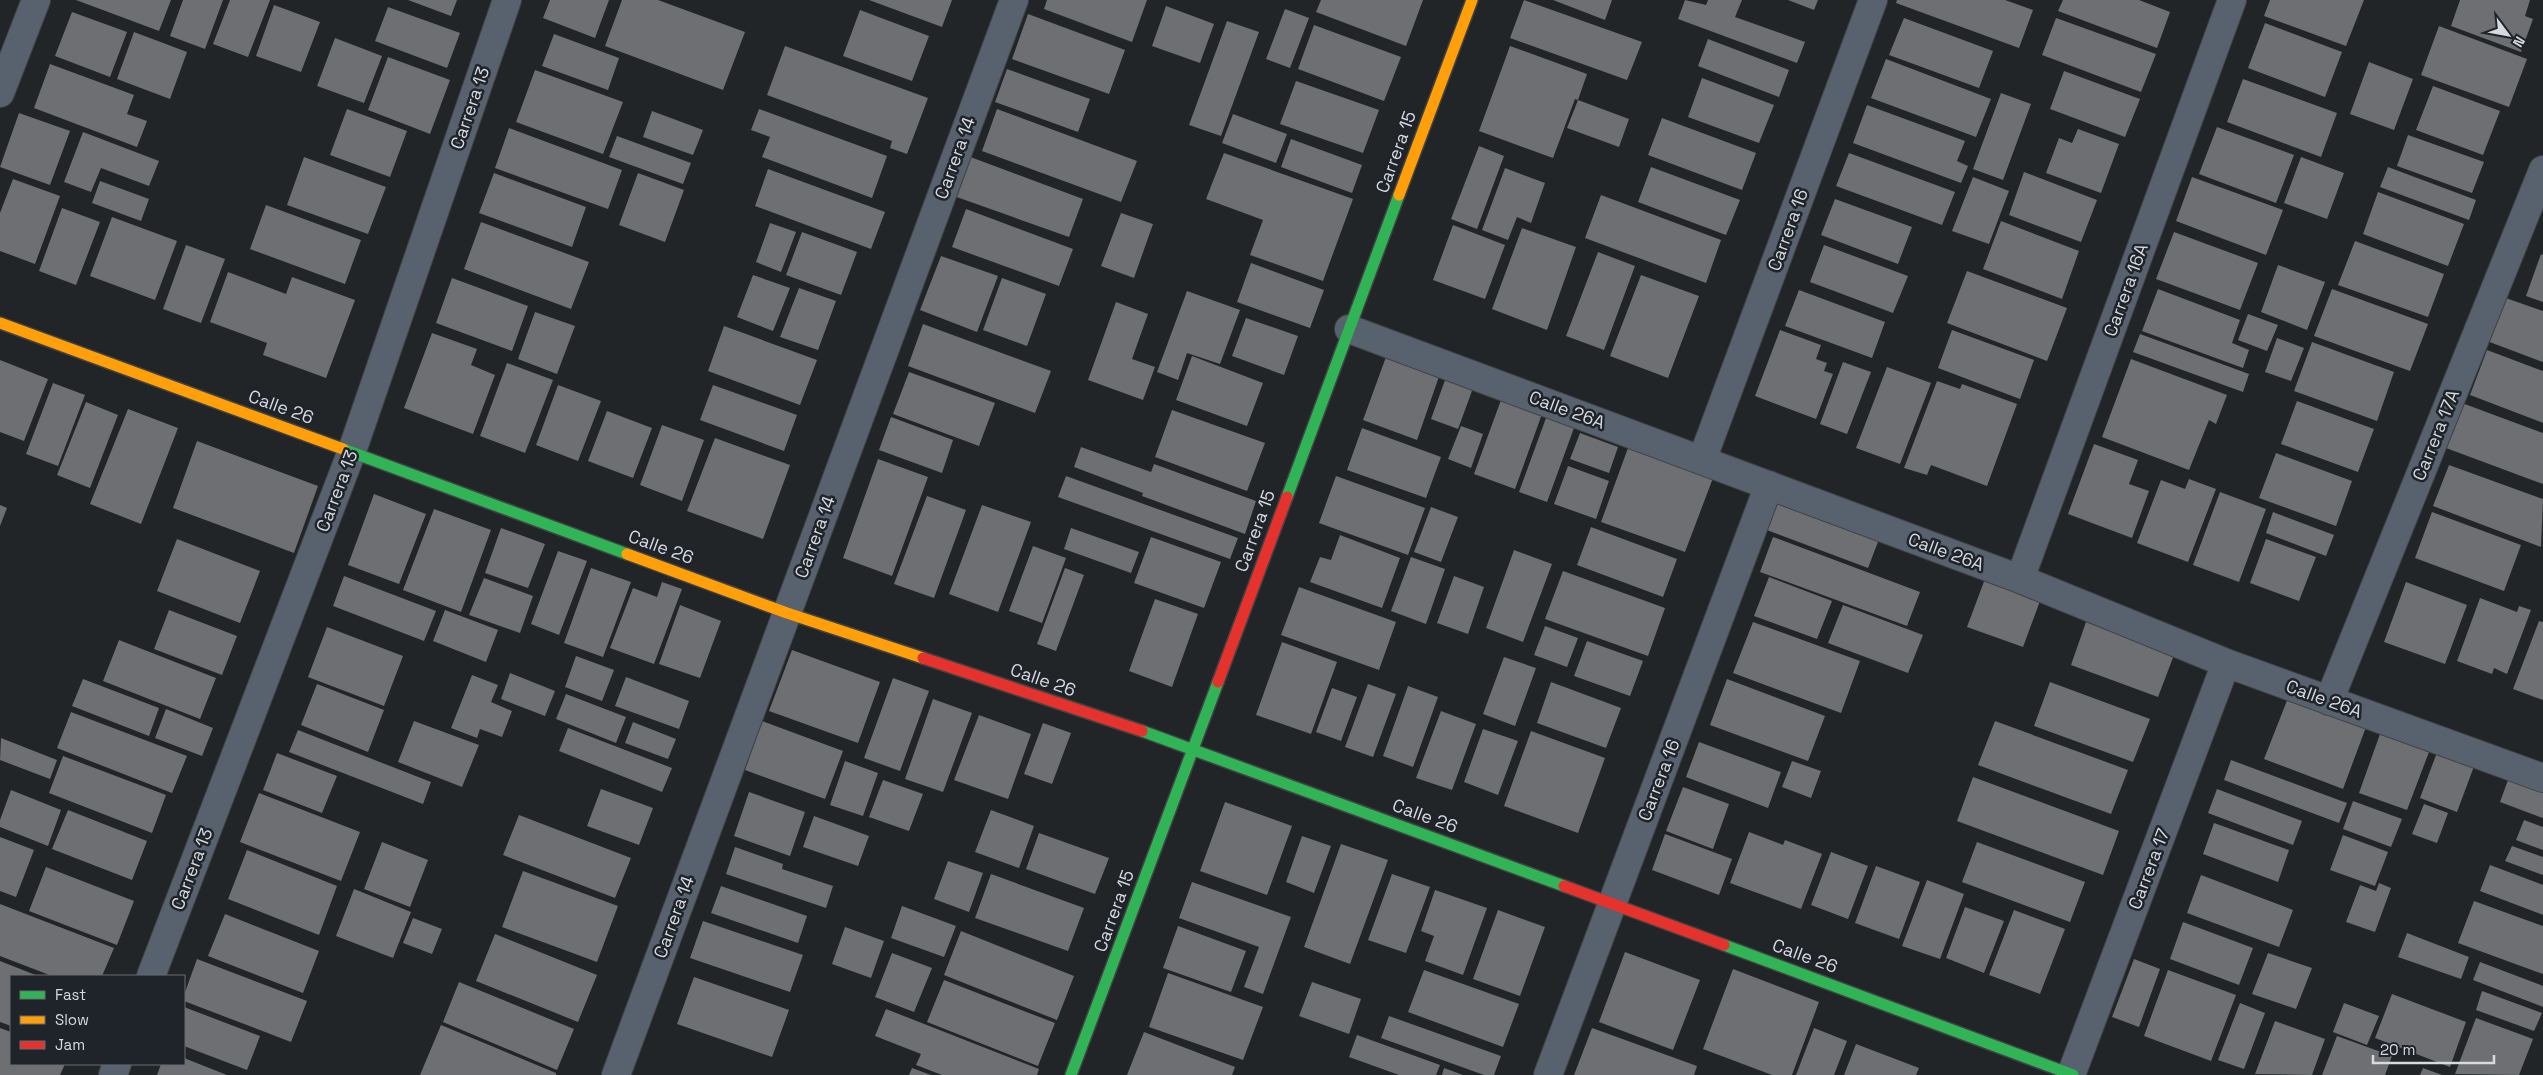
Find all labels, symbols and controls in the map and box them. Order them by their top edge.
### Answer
north arrow [2483,10,2533,60]
text: N [2509,33,2529,51]
street label: Carrera 13 [445,64,494,152]
street label: Carrera 15 [1370,108,1421,196]
street label: Carrera 14 [929,113,980,202]
street label: Carrera 16 [1762,186,1813,274]
street label: Carrera 16A [2098,240,2153,339]
street label: Calle 26 [245,384,317,429]
street label: Calle 26A [1526,385,1608,434]
street label: Carrera 17A [2407,386,2464,484]
street label: Carrera 13 [310,447,363,535]
street label: Carrera 15 [1229,487,1280,575]
street label: Carrera 14 [789,492,840,581]
street label: Calle 26 [625,524,697,569]
street label: Calle 26A [1905,527,1987,576]
street label: Calle 26 [1007,658,1079,701]
street label: Calle 26A [2283,674,2365,723]
street label: Carrera 16 [1632,736,1685,824]
street label: Calle 26 [1389,793,1461,838]
street label: Carrera 13 [165,825,218,913]
street label: Carrera 17 [2123,825,2174,913]
street label: Carrera 15 [1088,867,1139,955]
street label: Carrera 14 [648,872,699,961]
street label: Calle 26 [1769,933,1841,978]
legend [10,975,185,1065]
text: Fast [55,985,86,1004]
text: Slow [55,1010,89,1029]
scale bar [2373,1032,2494,1064]
text: Jam [55,1035,85,1054]
text: 20 m [2380,1040,2415,1059]

